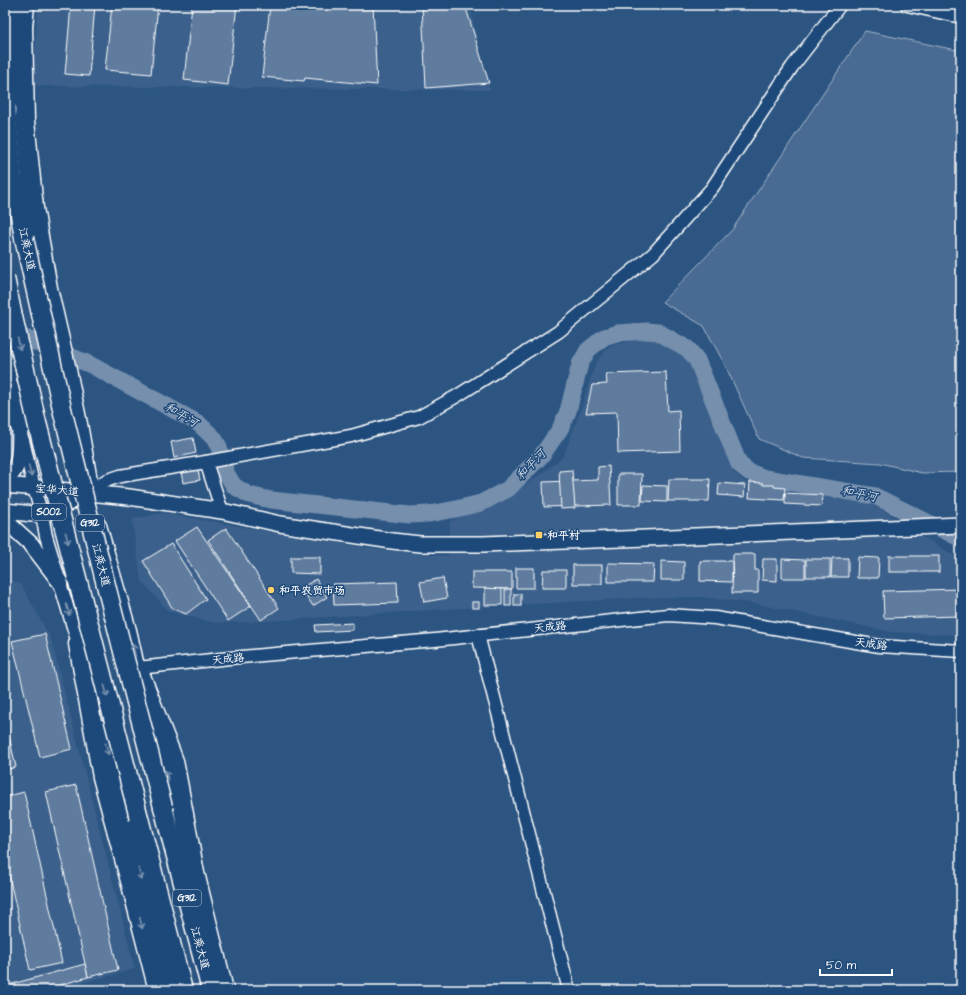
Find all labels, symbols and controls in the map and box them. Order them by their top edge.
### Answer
street label: 江乘大道 [15,226,39,272]
one-way arrow [15,337,23,350]
water label: 和平河 [161,398,203,433]
water label: 和平河 [512,445,551,484]
one-way arrow [27,464,35,477]
street label: 宝华大道 [34,481,80,499]
water label: 和平河 [840,482,880,506]
road number: S002 [32,504,66,520]
road number: G312 [76,515,104,531]
place label: 和平村 [547,528,580,543]
marker: 和平村 [534,530,544,540]
one-way arrow [63,531,71,544]
street label: 江乘大道 [88,542,114,588]
place label: 和平农贸市场 [279,583,345,598]
marker: 和平农贸市场 [266,585,276,595]
one-way arrow [65,603,72,616]
street label: 天成路 [533,618,567,636]
street label: 天成路 [854,634,888,654]
one-way arrow [130,644,138,657]
street label: 天成路 [211,650,245,668]
one-way arrow [103,684,111,697]
one-way arrow [103,742,111,755]
one-way arrow [163,769,170,782]
one-way arrow [137,867,145,880]
road number: G312 [173,890,201,906]
one-way arrow [138,916,145,929]
street label: 江乘大道 [187,925,213,971]
scale bar [820,951,892,977]
text: 50 m [826,957,857,974]

